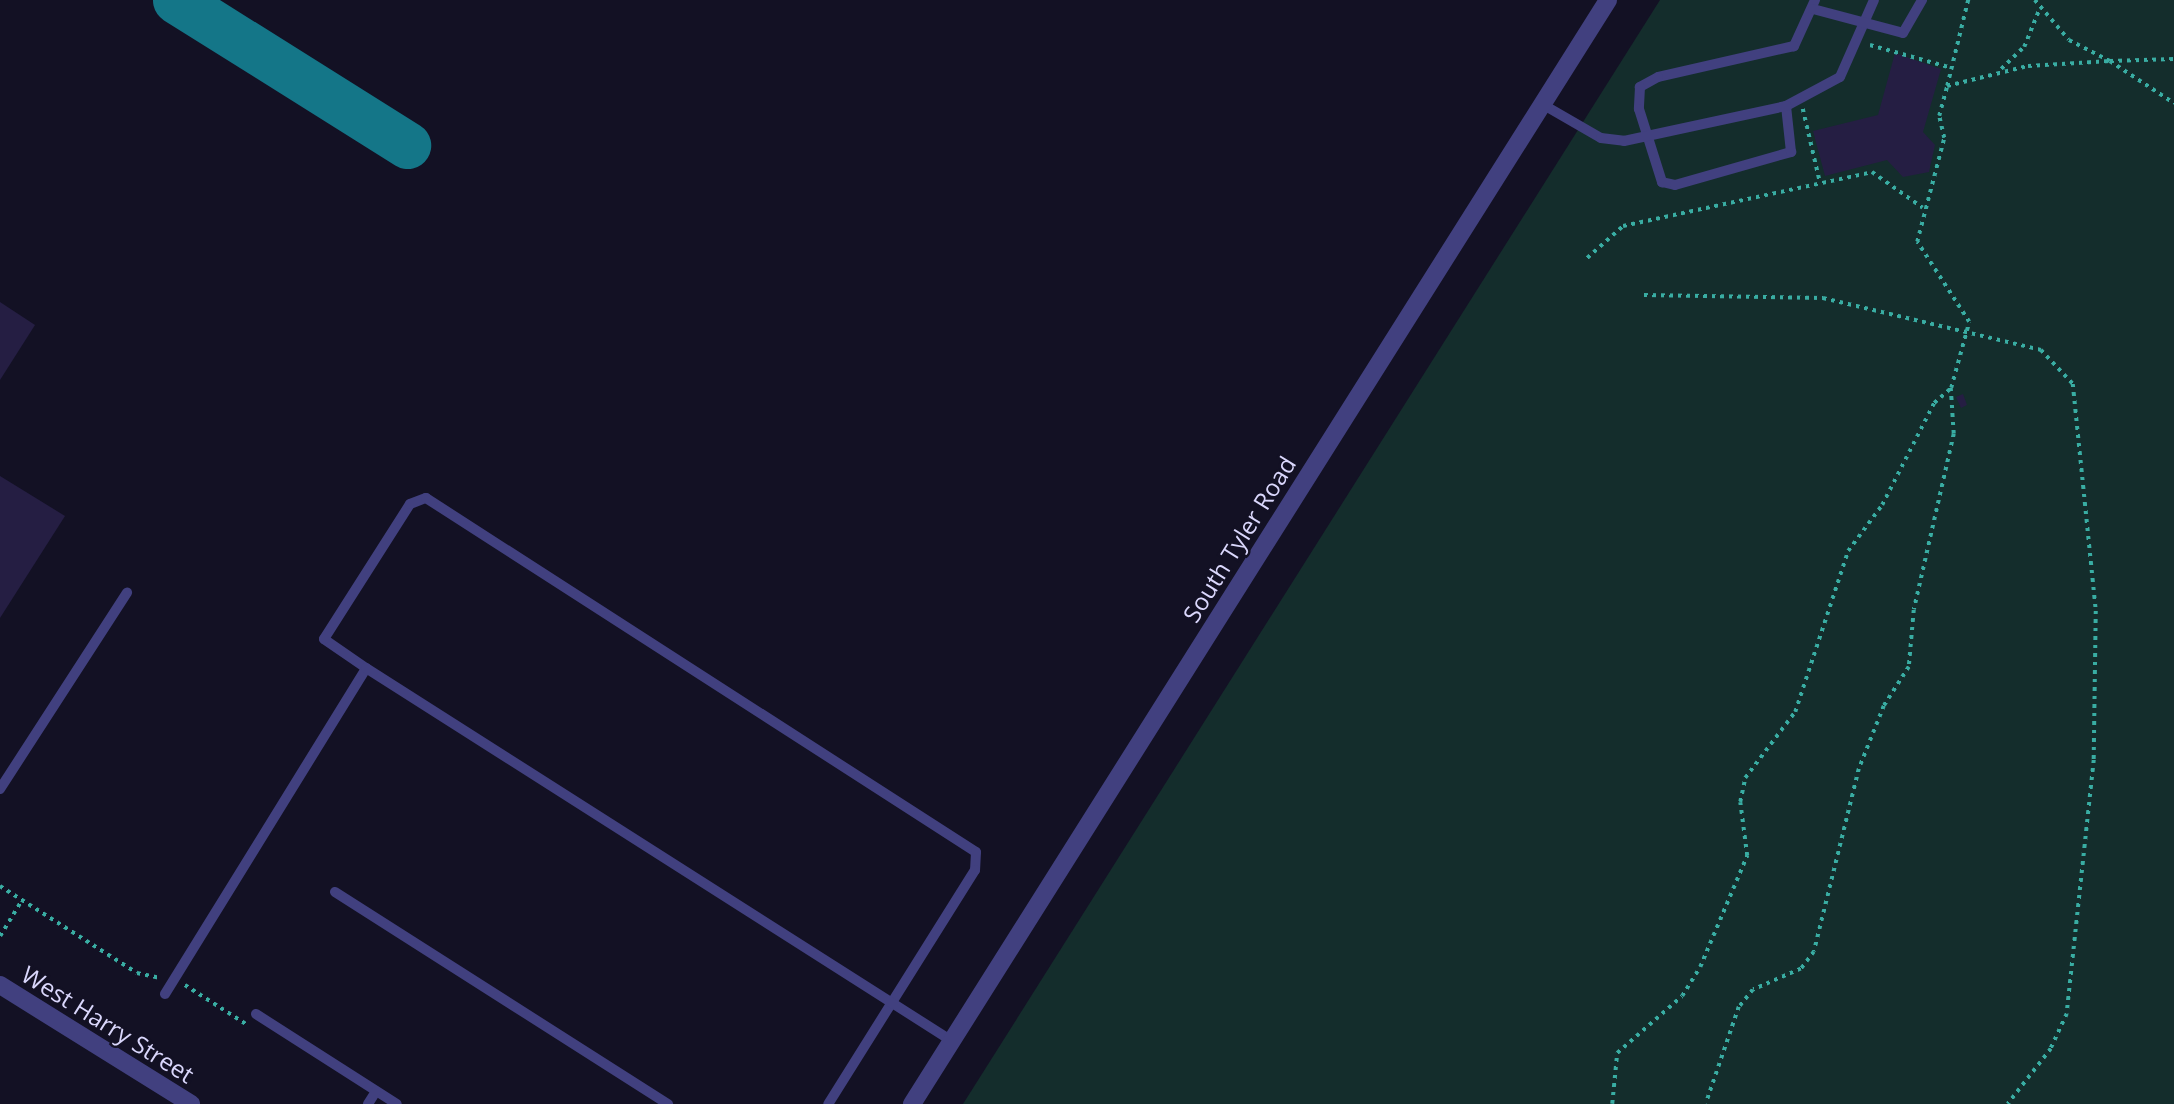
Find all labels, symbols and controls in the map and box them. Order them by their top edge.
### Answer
street label: South Tyler Road [1176,451,1302,627]
street label: West Harry Street [16,959,200,1089]

